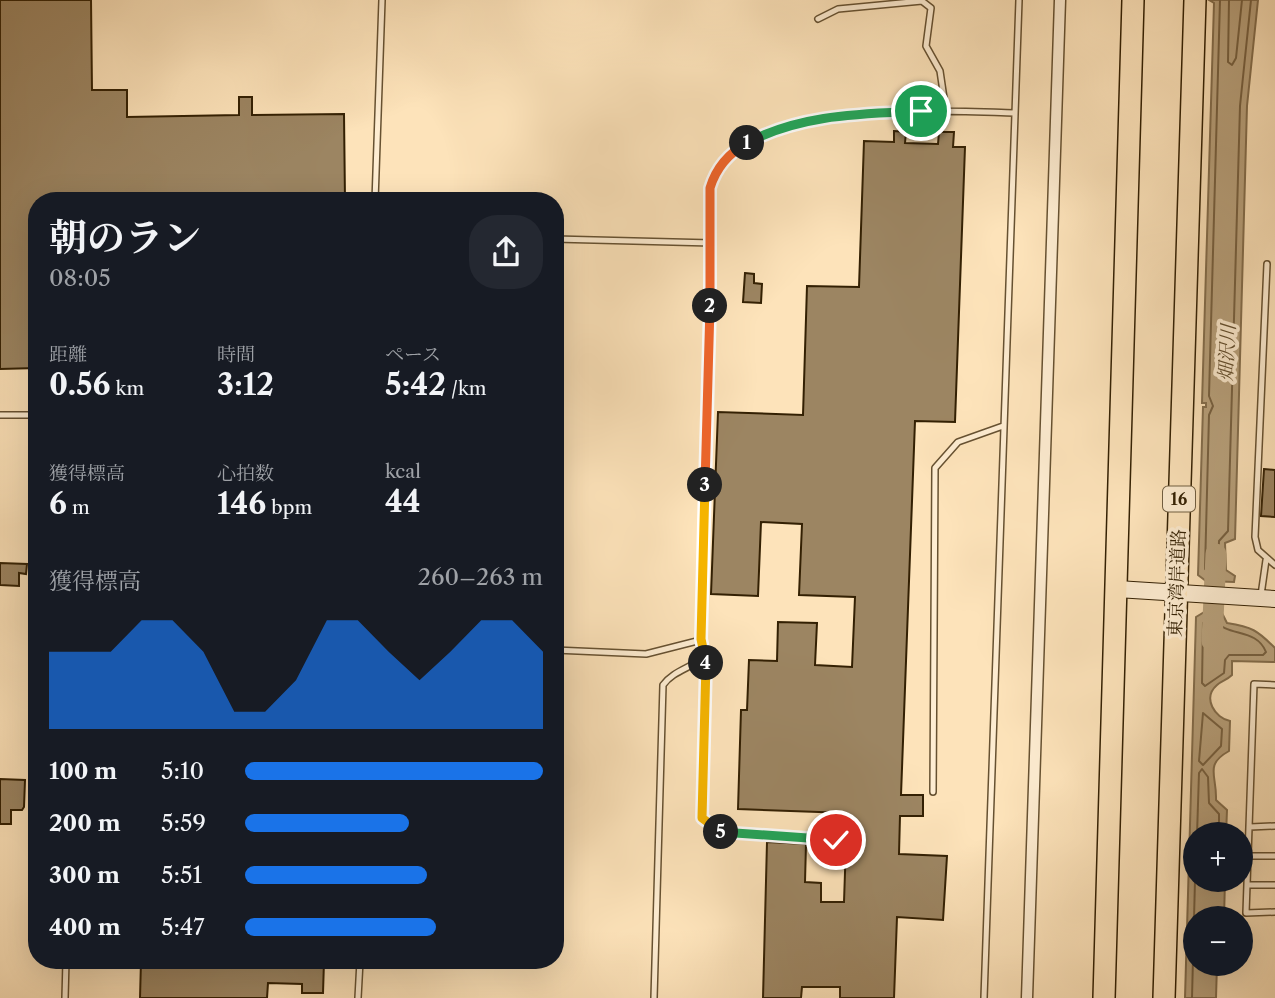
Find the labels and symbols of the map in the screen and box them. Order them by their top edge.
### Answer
pin [891,81,951,141]
pin: 1 [730,125,764,160]
pin: 2 [692,288,728,324]
water label: 畑沢川 [1214,322,1240,382]
pin: 3 [688,468,722,503]
road number: 16 [1163,486,1195,512]
street label: 東京湾岸道路 [1164,529,1190,637]
pin: 4 [688,646,724,680]
pin [806,810,866,870]
pin: 5 [704,814,738,850]

